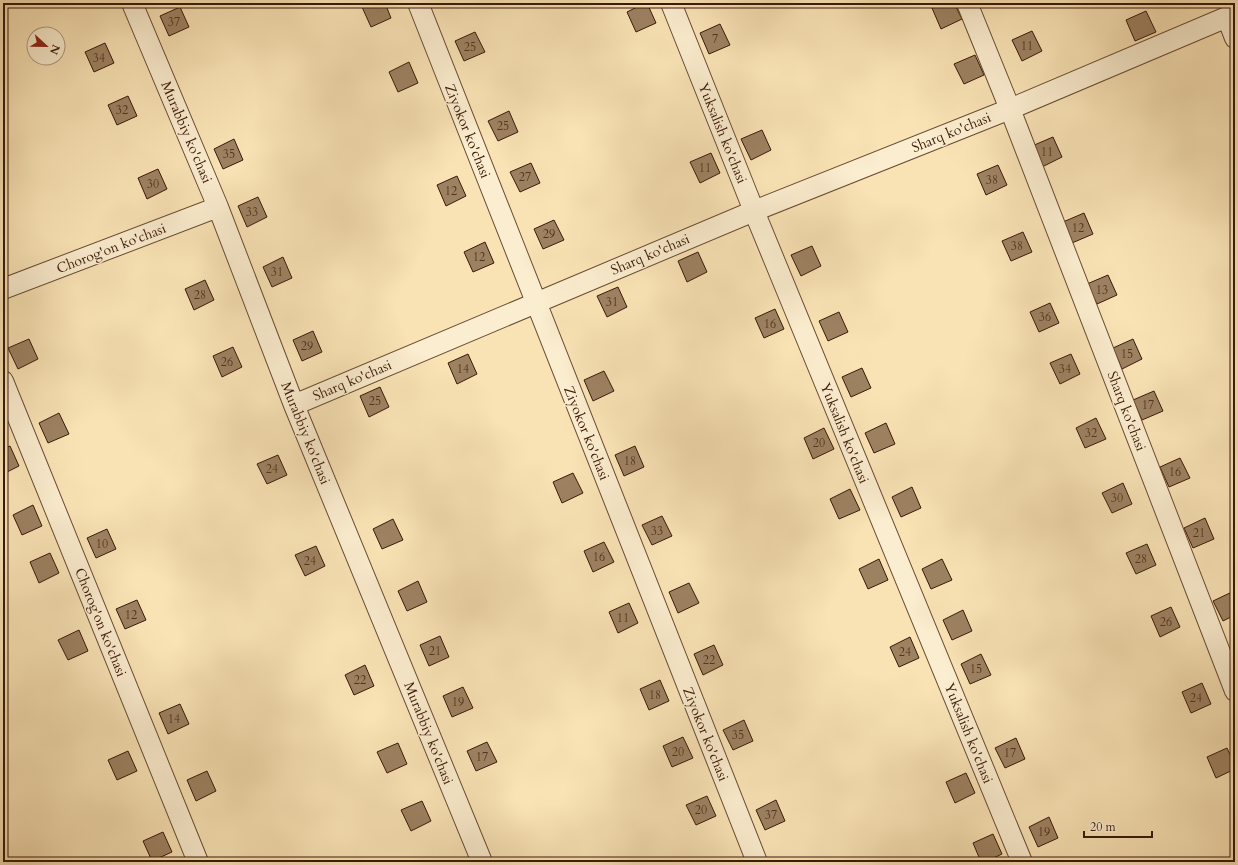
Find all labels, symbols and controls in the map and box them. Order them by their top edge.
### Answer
house number: 37 [168,14,180,30]
north arrow [26,26,66,66]
house number: 7 [712,31,718,47]
house number: 11 [1021,38,1033,54]
house number: 25 [464,39,476,55]
text: N [46,42,64,57]
house number: 34 [93,50,105,66]
street label: Murabbiy ko'chasi [156,78,217,186]
street label: Yuksalish ko'chasi [694,80,751,186]
street label: Ziyokor ko'chasi [440,81,495,181]
house number: 32 [116,102,128,118]
street label: Sharq ko'chasi [909,108,994,157]
house number: 25 [497,118,509,134]
house number: 11 [1041,144,1053,160]
house number: 35 [223,146,235,162]
house number: 11 [699,160,711,176]
house number: 27 [519,169,531,185]
house number: 38 [986,172,998,188]
house number: 30 [147,176,159,192]
house number: 12 [445,183,457,199]
house number: 33 [246,204,258,220]
street label: Chorog'on ko'chasi [54,219,169,278]
house number: 12 [1072,220,1084,236]
house number: 29 [543,226,555,242]
street label: Sharq ko'chasi [608,229,693,280]
house number: 38 [1011,238,1023,254]
house number: 12 [473,249,485,265]
house number: 31 [271,264,283,280]
house number: 13 [1096,282,1108,298]
house number: 28 [194,287,206,303]
house number: 31 [606,294,618,310]
house number: 36 [1039,309,1051,325]
house number: 16 [764,316,776,332]
house number: 29 [301,338,313,354]
house number: 15 [1121,346,1133,362]
house number: 26 [221,354,233,370]
street label: Sharq ko'chasi [310,355,395,406]
house number: 14 [457,361,469,377]
house number: 34 [1059,361,1071,377]
street label: Sharq ko'chasi [1103,369,1150,454]
street label: Murabbiy ko'chasi [276,379,335,487]
street label: Yuksalish ko'chasi [816,380,873,486]
street label: Ziyokor ko'chasi [559,383,614,483]
house number: 25 [369,393,381,409]
house number: 17 [1142,397,1154,413]
house number: 32 [1085,425,1097,441]
house number: 20 [813,435,825,451]
house number: 18 [624,453,636,469]
house number: 24 [266,461,278,477]
house number: 16 [1169,464,1181,480]
house number: 30 [1111,490,1123,506]
house number: 33 [651,523,663,539]
house number: 21 [1193,525,1205,541]
house number: 10 [96,536,108,552]
house number: 16 [593,549,605,565]
house number: 28 [1135,551,1147,567]
house number: 24 [304,553,316,569]
street label: Chorog'on ko'chasi [70,565,131,680]
house number: 12 [125,607,137,623]
house number: 11 [617,610,629,626]
house number: 26 [1160,614,1172,630]
house number: 21 [429,643,441,659]
house number: 24 [899,644,911,660]
house number: 22 [703,652,715,668]
house number: 15 [970,661,982,677]
house number: 22 [354,672,366,688]
street label: Murabbiy ko'chasi [399,679,458,787]
street label: Yuksalish ko'chasi [940,680,997,786]
street label: Ziyokor ko'chasi [678,684,733,784]
house number: 18 [649,687,661,703]
house number: 24 [1190,690,1202,706]
house number: 19 [452,694,464,710]
house number: 14 [168,711,180,727]
house number: 35 [732,727,744,743]
house number: 20 [672,744,684,760]
house number: 17 [1004,745,1016,761]
house number: 17 [476,749,488,765]
house number: 20 [695,802,707,818]
house number: 37 [765,807,777,823]
scale bar [1084,813,1152,839]
text: 20 m [1090,819,1117,835]
house number: 19 [1038,824,1050,840]

